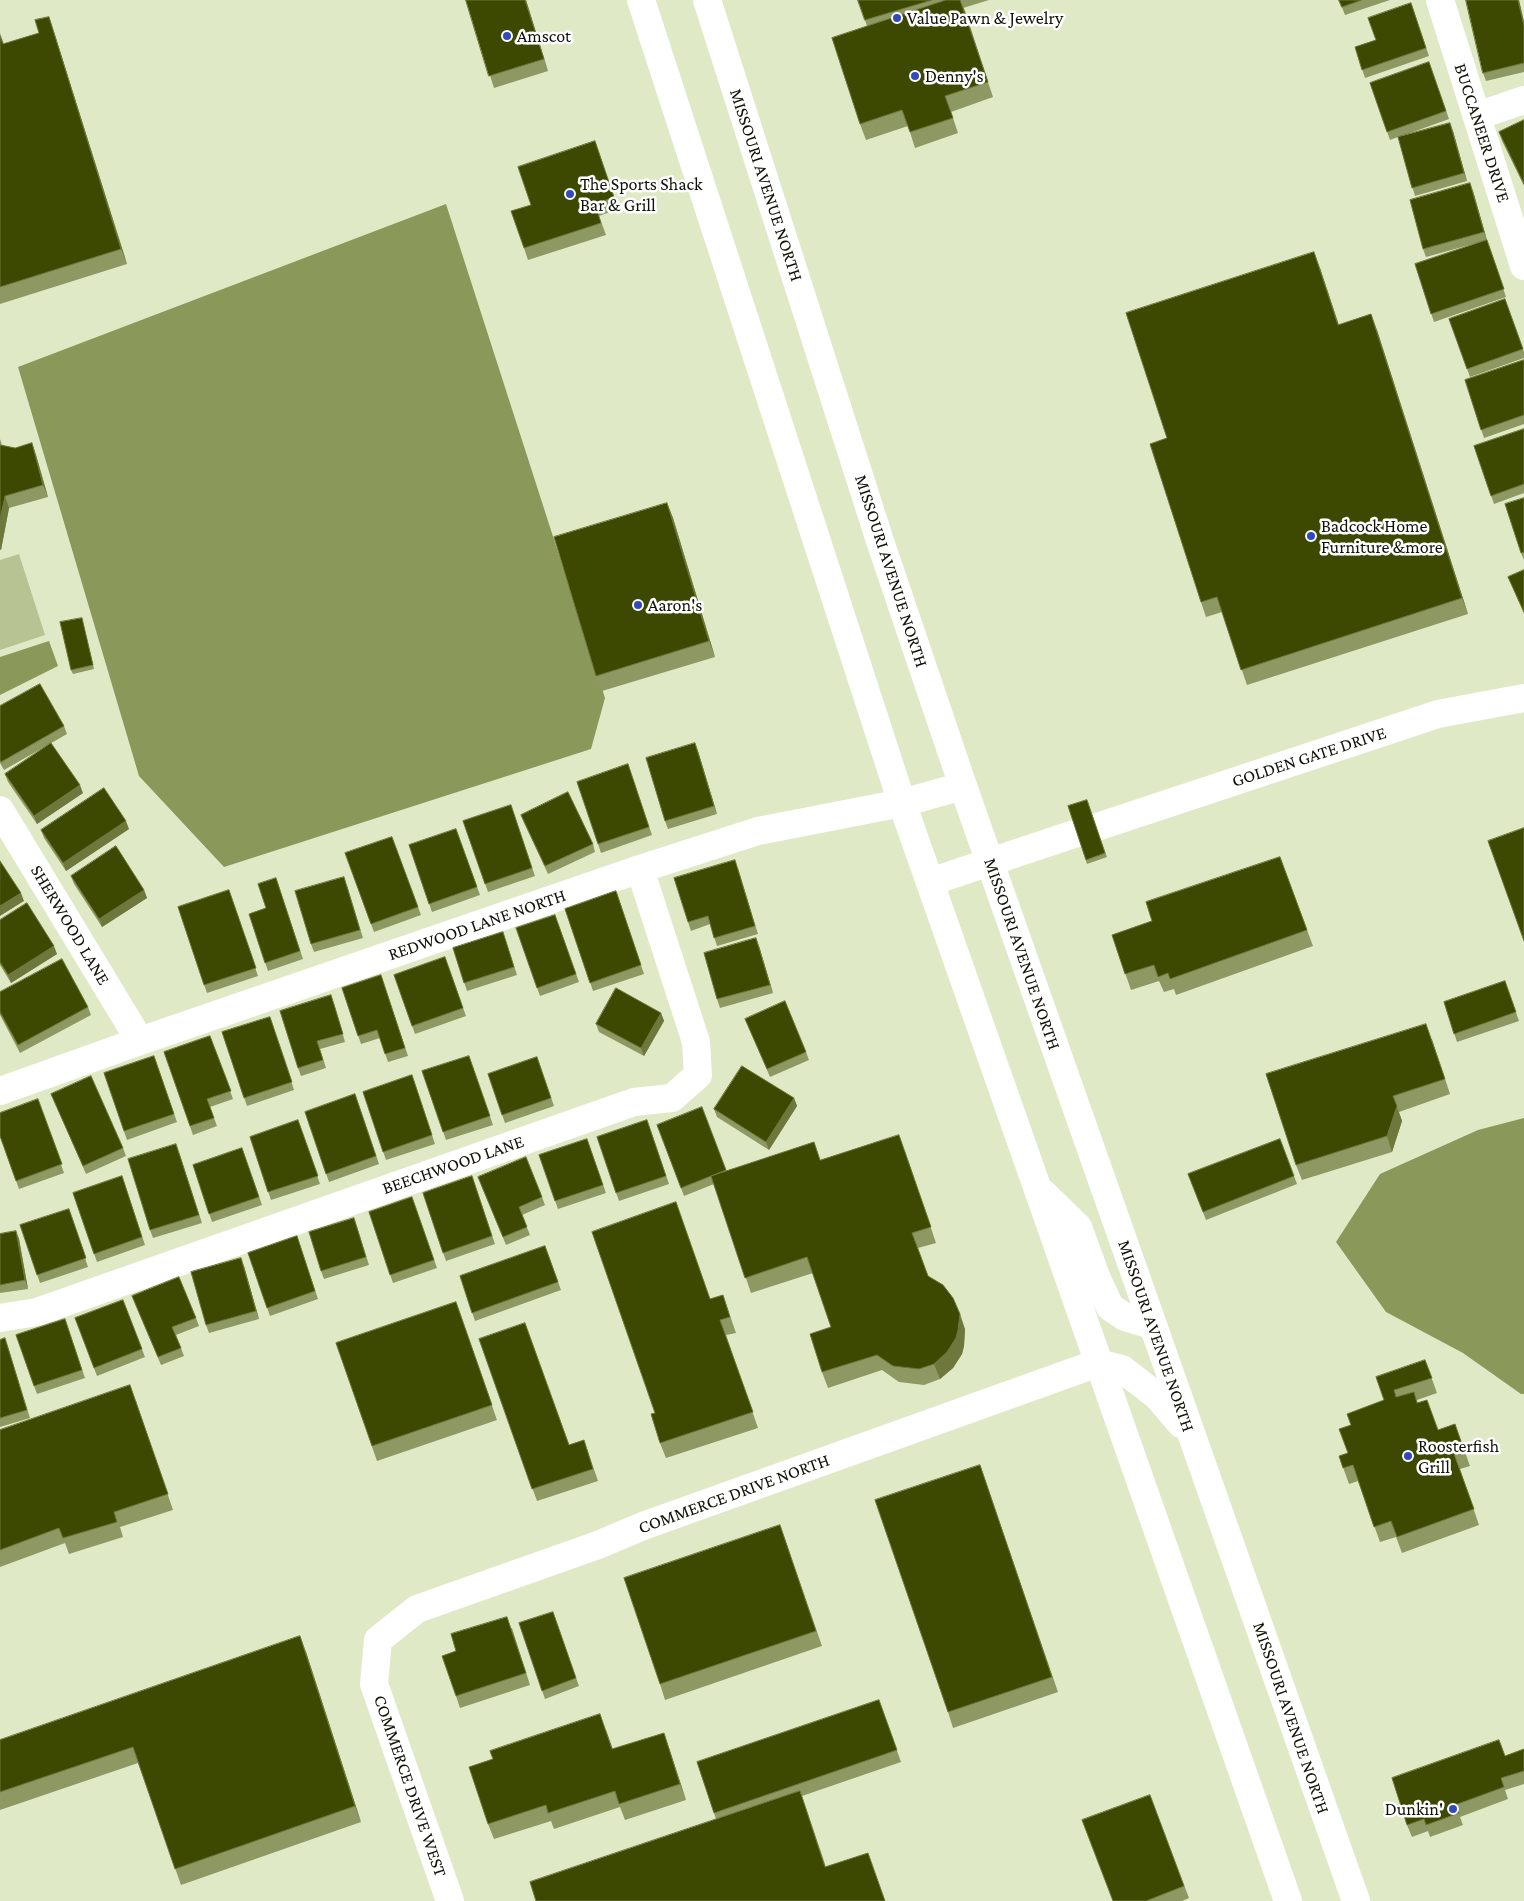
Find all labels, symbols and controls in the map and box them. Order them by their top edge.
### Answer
place label: Value Pawn & Jewelry [907,7,1063,29]
marker: Value Pawn & Jewelry [891,12,903,24]
place label: Amscot [517,25,571,47]
marker: Amscot [501,30,513,42]
street label: BUCCANEER DRIVE [1449,61,1515,205]
place label: Denny's [925,65,984,87]
marker: Denny's [909,70,921,82]
street label: MISSOURI AVENUE NORTH [725,86,807,284]
place label: The Sports Shack Bar & Grill [580,173,703,215]
marker: The Sports Shack Bar & Grill [564,188,576,200]
street label: MISSOURI AVENUE NORTH [850,472,932,670]
place label: Badcock Home Furniture &more [1321,515,1443,558]
marker: Badcock Home Furniture &more [1305,530,1317,542]
place label: Aaron's [648,594,702,616]
marker: Aaron's [632,599,644,611]
street label: GOLDEN GATE DRIVE [1229,722,1389,792]
street label: MISSOURI AVENUE NORTH [979,855,1065,1053]
street label: SHERWOOD LANE [26,861,114,989]
street label: REDWOOD LANE NORTH [385,884,569,966]
street label: BEECHWOOD LANE [379,1131,527,1199]
street label: MISSOURI AVENUE NORTH [1113,1237,1199,1435]
place label: Roosterfish Grill [1418,1435,1499,1478]
street label: COMMERCE DRIVE NORTH [636,1449,832,1539]
marker: Roosterfish Grill [1402,1450,1414,1462]
street label: MISSOURI AVENUE NORTH [1248,1619,1334,1817]
street label: COMMERCE DRIVE WEST [369,1692,451,1880]
place label: Dunkin' [1385,1798,1443,1820]
marker: Dunkin' [1447,1803,1459,1815]

